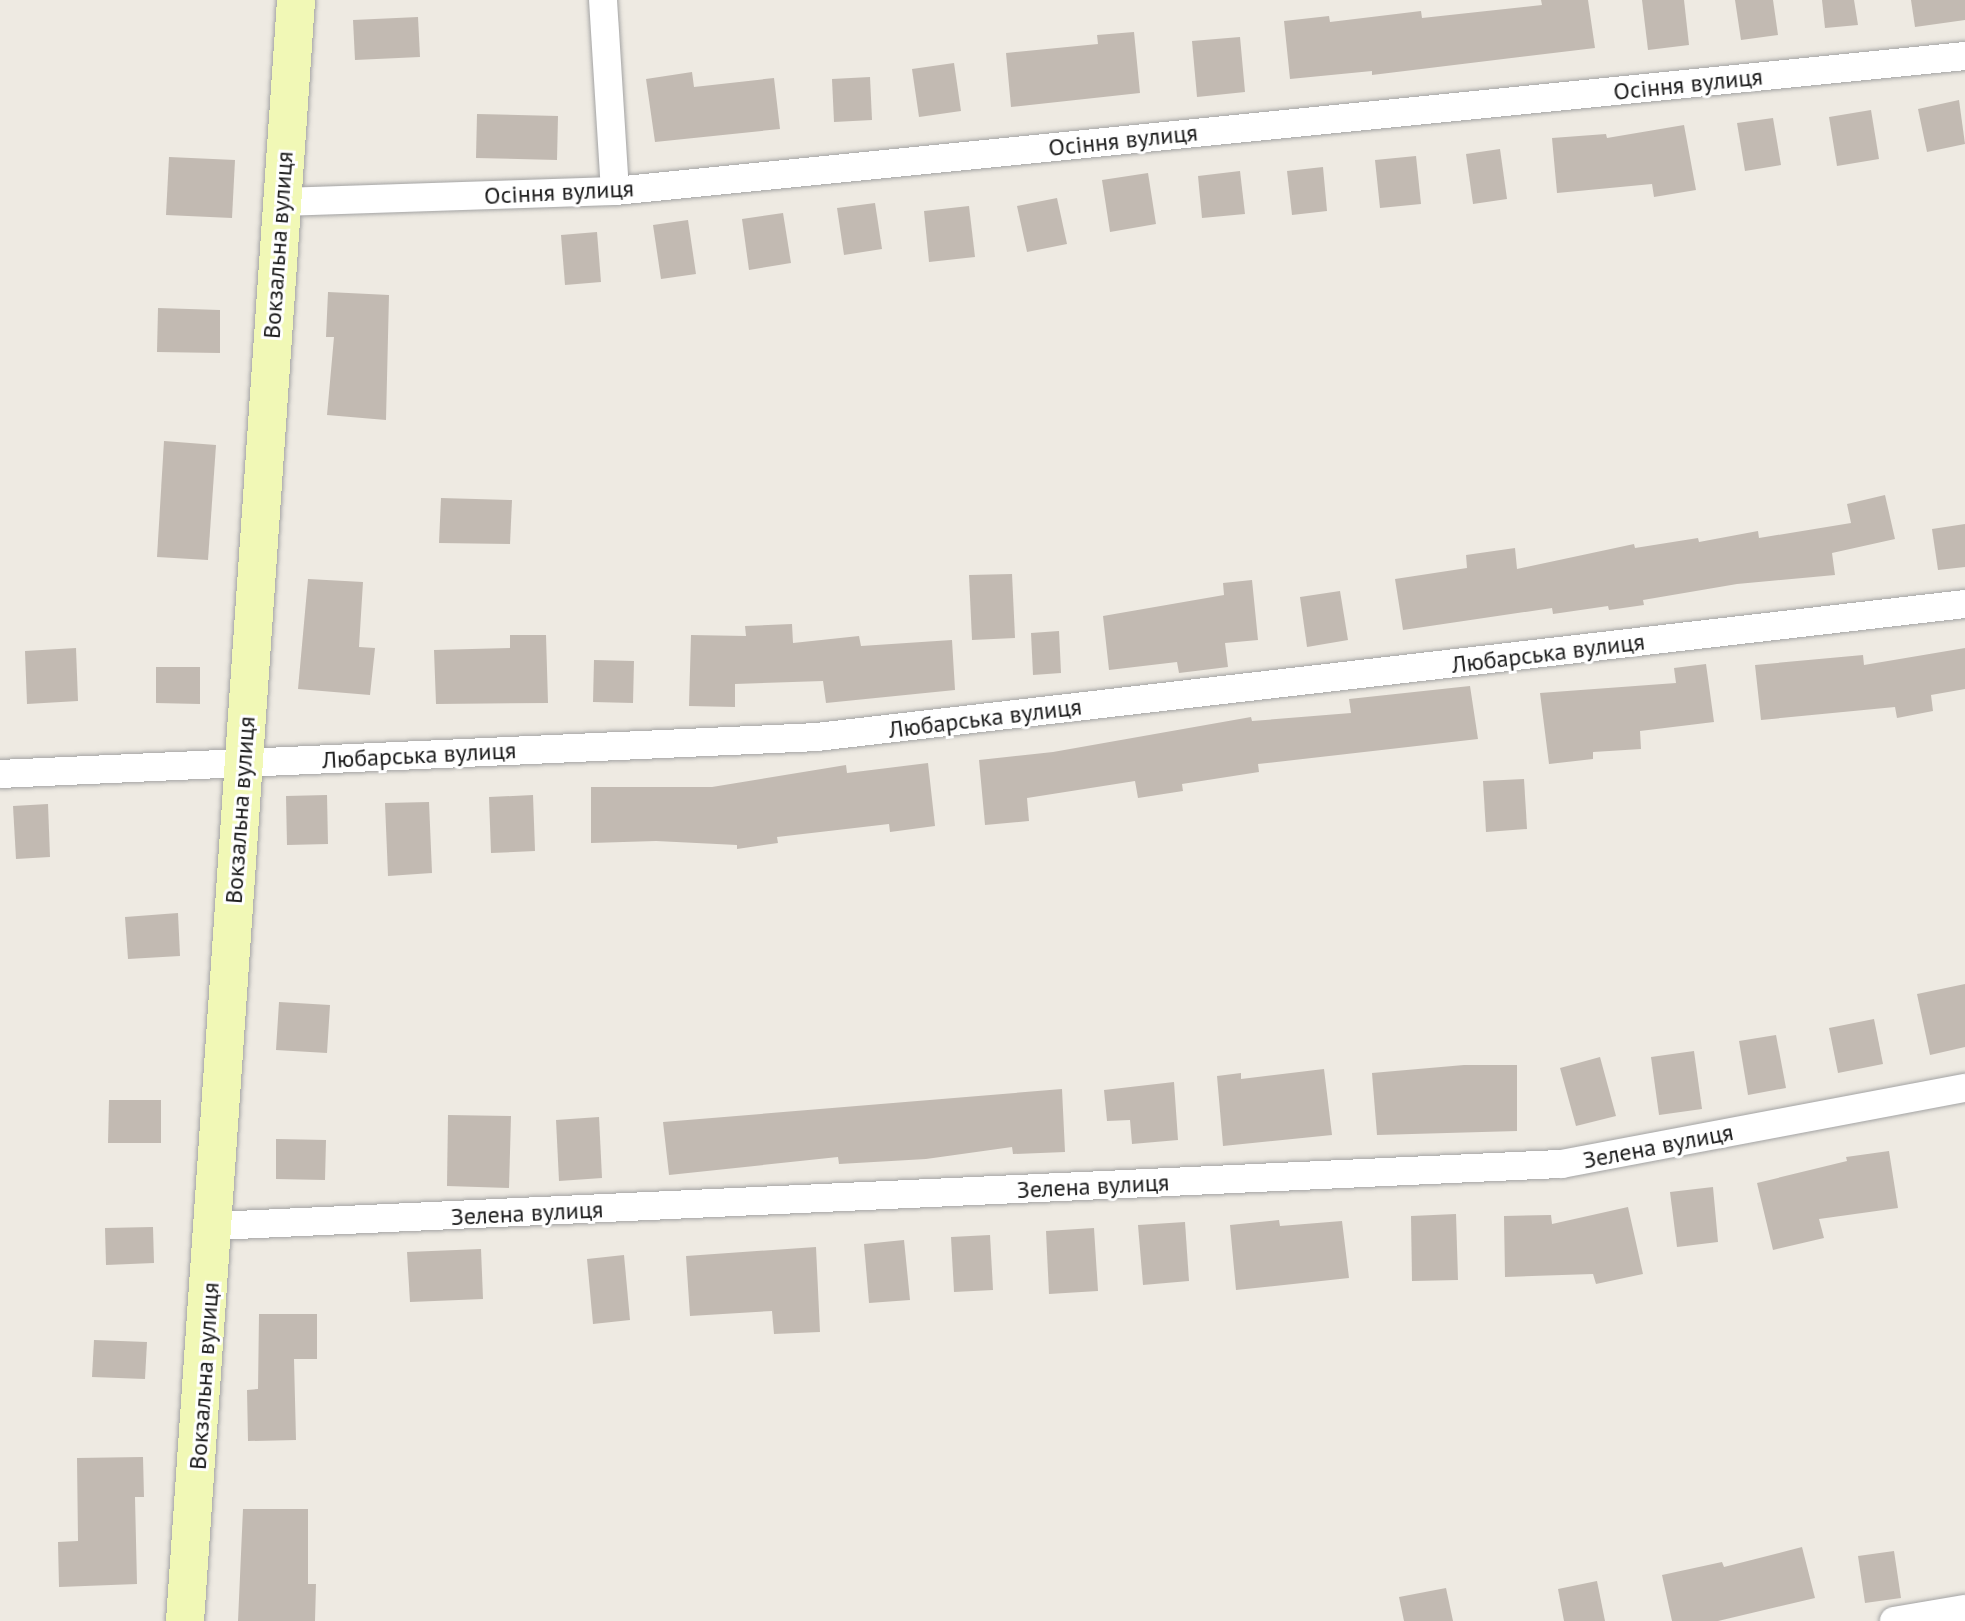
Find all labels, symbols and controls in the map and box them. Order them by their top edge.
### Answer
street label: Осіння вулиця [1612,62,1764,106]
street label: Осіння вулиця [1047,118,1199,162]
street label: Вокзальна вулиця [257,150,299,340]
street label: Осіння вулиця [483,174,635,210]
street label: Любарська вулиця [1450,627,1646,679]
street label: Любарська вулиця [887,692,1083,744]
street label: Вокзальна вулиця [219,715,261,905]
street label: Любарська вулиця [321,736,517,774]
street label: Зелена вулиця [1580,1117,1736,1175]
street label: Зелена вулиця [1016,1168,1170,1204]
street label: Зелена вулиця [450,1195,604,1231]
street label: Вокзальна вулиця [183,1281,225,1471]

